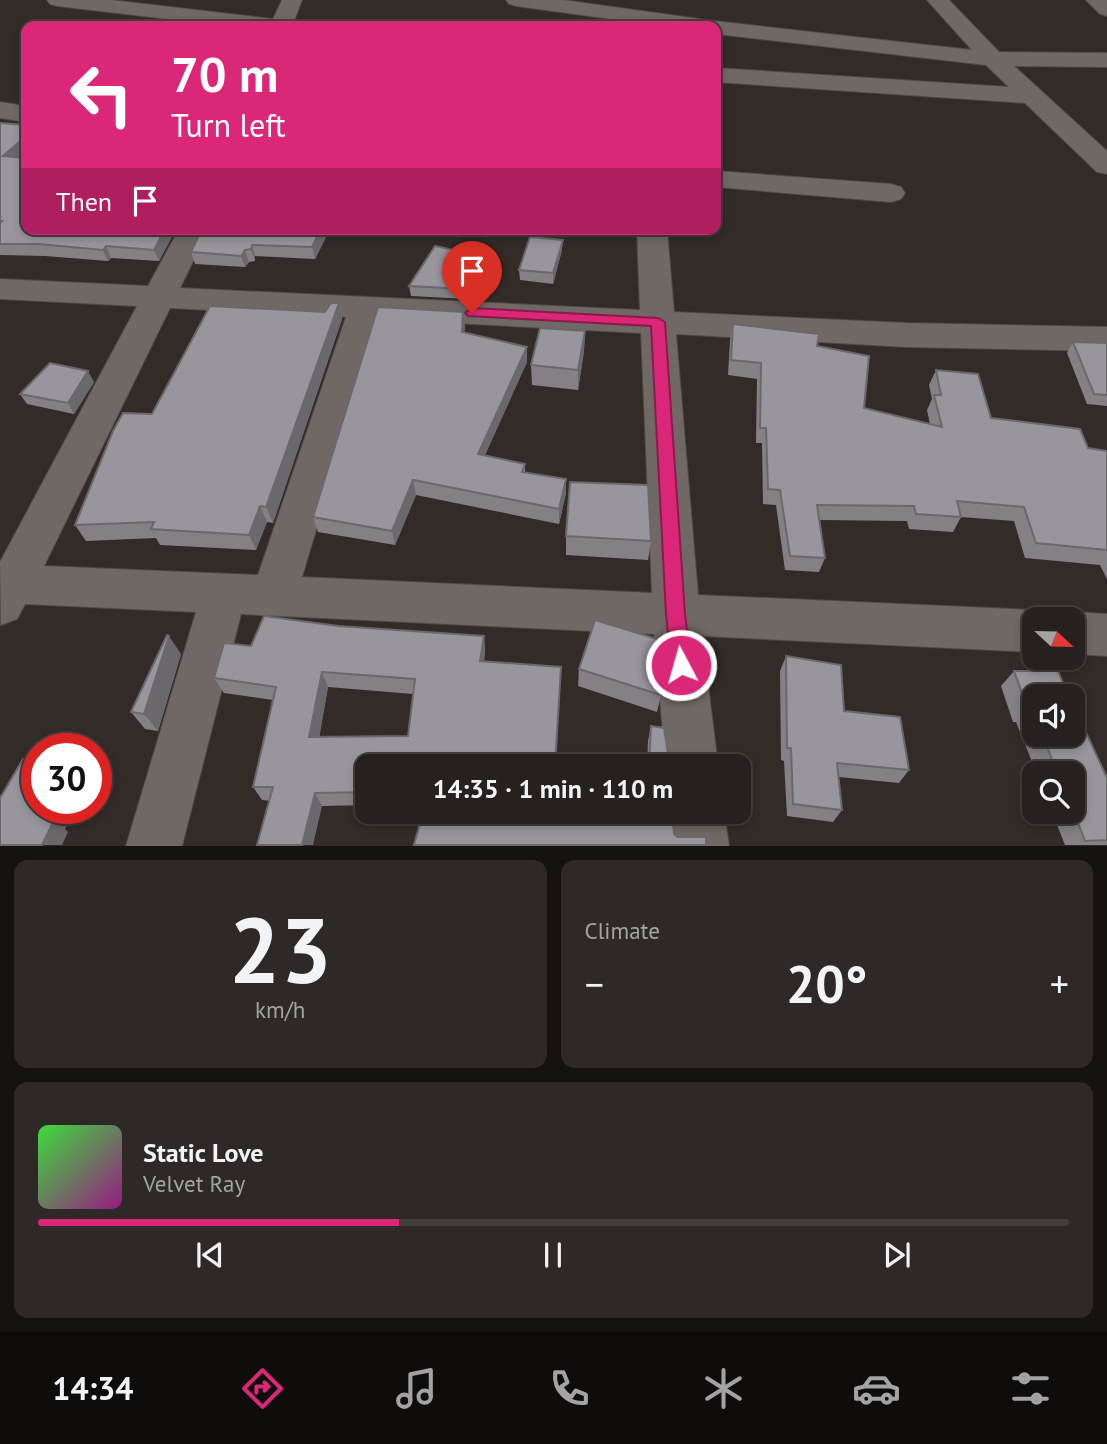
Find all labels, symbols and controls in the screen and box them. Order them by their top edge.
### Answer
text: 70 m [171,42,278,106]
icon: left [56,49,147,140]
text: Turn left [171,104,286,146]
icon: arrive [126,182,164,220]
text: Then [56,185,112,218]
pin [442,241,502,313]
icon: arrive [453,252,491,290]
north arrow [1022,607,1085,670]
map controls [1022,607,1085,824]
position arrow [644,628,718,702]
button: sound [1022,684,1085,747]
speed limit sign: 30 [21,733,112,824]
button: search [1022,761,1085,824]
text: 14:35 · 1 min · 110 m [433,772,673,805]
text: 23 [229,890,332,1008]
text: Climate [585,916,660,945]
text: 20° [786,950,868,1017]
text: − [585,959,604,1008]
text: + [1050,959,1069,1008]
text: km/h [255,995,305,1024]
text: Static Love [143,1136,264,1169]
text: Velvet Ray [143,1169,245,1198]
icon: previous [191,1236,229,1274]
icon: pause [534,1236,572,1274]
icon: next [878,1236,916,1274]
icon: directions [238,1364,287,1413]
icon: music [392,1364,441,1413]
icon: phone [545,1364,594,1413]
icon: climate [699,1364,748,1413]
icon: car [852,1364,901,1413]
icon: filters [1006,1364,1055,1413]
text: 14:34 [52,1367,133,1409]

